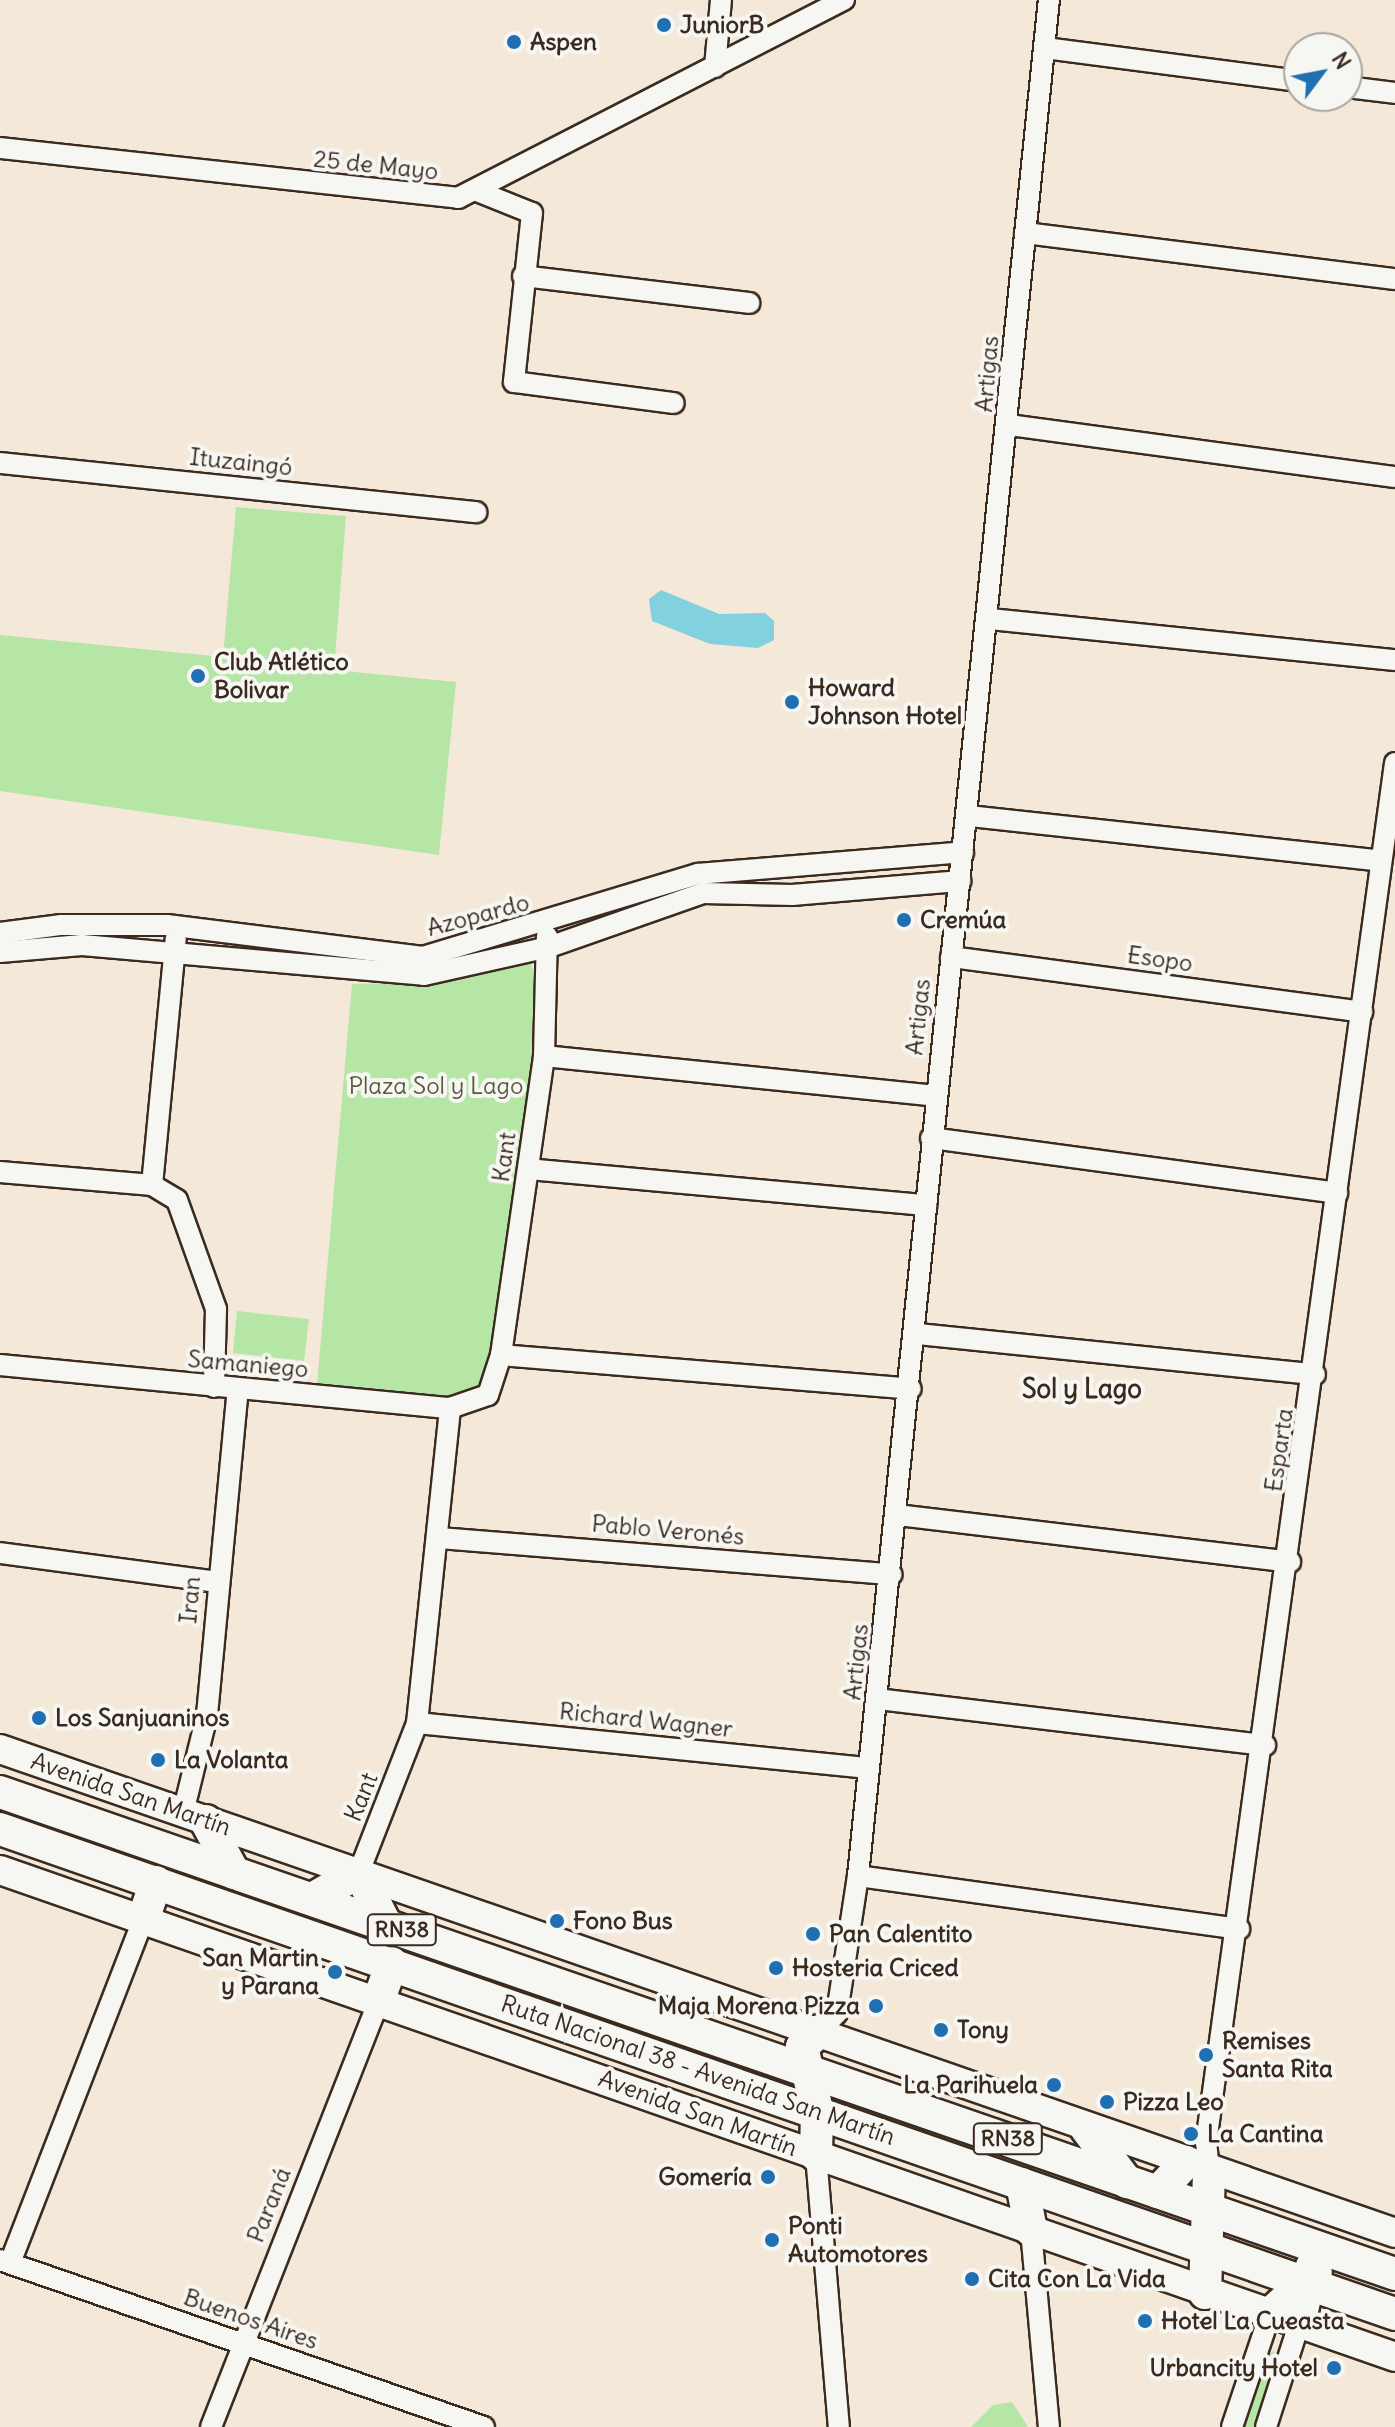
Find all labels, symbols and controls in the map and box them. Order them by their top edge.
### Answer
place label: JuniorB [680,11,764,39]
marker: JuniorB [655,16,673,34]
place label: Aspen [530,28,597,56]
north arrow [1283,32,1363,112]
marker: Aspen [505,33,523,51]
text: N [1326,46,1358,74]
street label: 25 de Mayo [312,144,440,186]
street label: Artigas [969,335,1005,413]
street label: Ituzaingó [188,442,294,482]
place label: Club Atlético Bolivar [214,648,349,704]
marker: Club Atlético Bolivar [189,667,207,685]
place label: Howard Johnson Hotel [808,674,962,730]
marker: Howard Johnson Hotel [783,693,801,711]
street label: Azopardo [424,888,532,942]
place label: Cremúa [920,906,1006,934]
marker: Cremúa [895,911,913,929]
street label: Esopo [1125,940,1195,978]
street label: Artigas [900,977,936,1057]
park label: Plaza Sol y Lago [349,1072,523,1100]
street label: Kant [486,1130,522,1184]
street label: Samaniego [187,1344,309,1384]
district label: Sol y Lago [1022,1373,1142,1405]
street label: Esparta [1259,1406,1299,1494]
street label: Pablo Veronés [590,1509,746,1551]
street label: Iran [174,1575,206,1625]
street label: Artigas [838,1622,874,1702]
street label: Richard Wagner [558,1697,734,1743]
place label: Los Sanjuaninos [55,1704,229,1732]
marker: Los Sanjuaninos [30,1709,48,1727]
street label: Avenida San Martín [27,1746,235,1842]
place label: La Volanta [174,1746,288,1774]
marker: La Volanta [149,1751,167,1769]
street label: Kant [338,1768,384,1826]
place label: Fono Bus [573,1907,673,1935]
road number: RN38 [366,1912,438,1948]
marker: Fono Bus [548,1912,566,1930]
place label: Pan Calentito [829,1920,972,1948]
marker: Pan Calentito [804,1925,822,1943]
place label: San Martin y Parana [202,1944,319,2000]
place label: Hosteria Criced [792,1954,959,1982]
marker: Hosteria Criced [767,1959,785,1977]
marker: San Martin y Parana [326,1963,344,1981]
street label: Ruta Nacional 38 - Avenida San Martín [497,1989,899,2151]
place label: Maja Morena Pizza [658,1992,860,2020]
marker: Maja Morena Pizza [867,1997,885,2015]
place label: Tony [957,2016,1009,2044]
marker: Tony [932,2021,950,2039]
place label: Remises Santa Rita [1222,2027,1333,2083]
marker: Remises Santa Rita [1197,2046,1215,2064]
street label: Avenida San Martín [595,2064,801,2162]
place label: La Parihuela [903,2071,1038,2099]
marker: La Parihuela [1045,2076,1063,2094]
place label: Pizza Leo [1123,2088,1224,2116]
marker: Pizza Leo [1098,2093,1116,2111]
place label: La Cantina [1207,2120,1323,2148]
road number: RN38 [972,2121,1044,2157]
marker: La Cantina [1182,2125,1200,2143]
street label: Paraná [241,2163,297,2247]
place label: Gomería [658,2163,752,2191]
marker: Gomería [759,2168,777,2186]
place label: Ponti Automotores [788,2212,928,2268]
marker: Ponti Automotores [763,2231,781,2249]
place label: Cita Con La Vida [988,2265,1166,2293]
marker: Cita Con La Vida [963,2270,981,2288]
street label: Buenos Aires [180,2283,322,2355]
place label: Hotel La Cueasta [1161,2307,1344,2335]
marker: Hotel La Cueasta [1136,2312,1154,2330]
place label: Urbancity Hotel [1149,2354,1318,2382]
marker: Urbancity Hotel [1325,2359,1343,2377]

